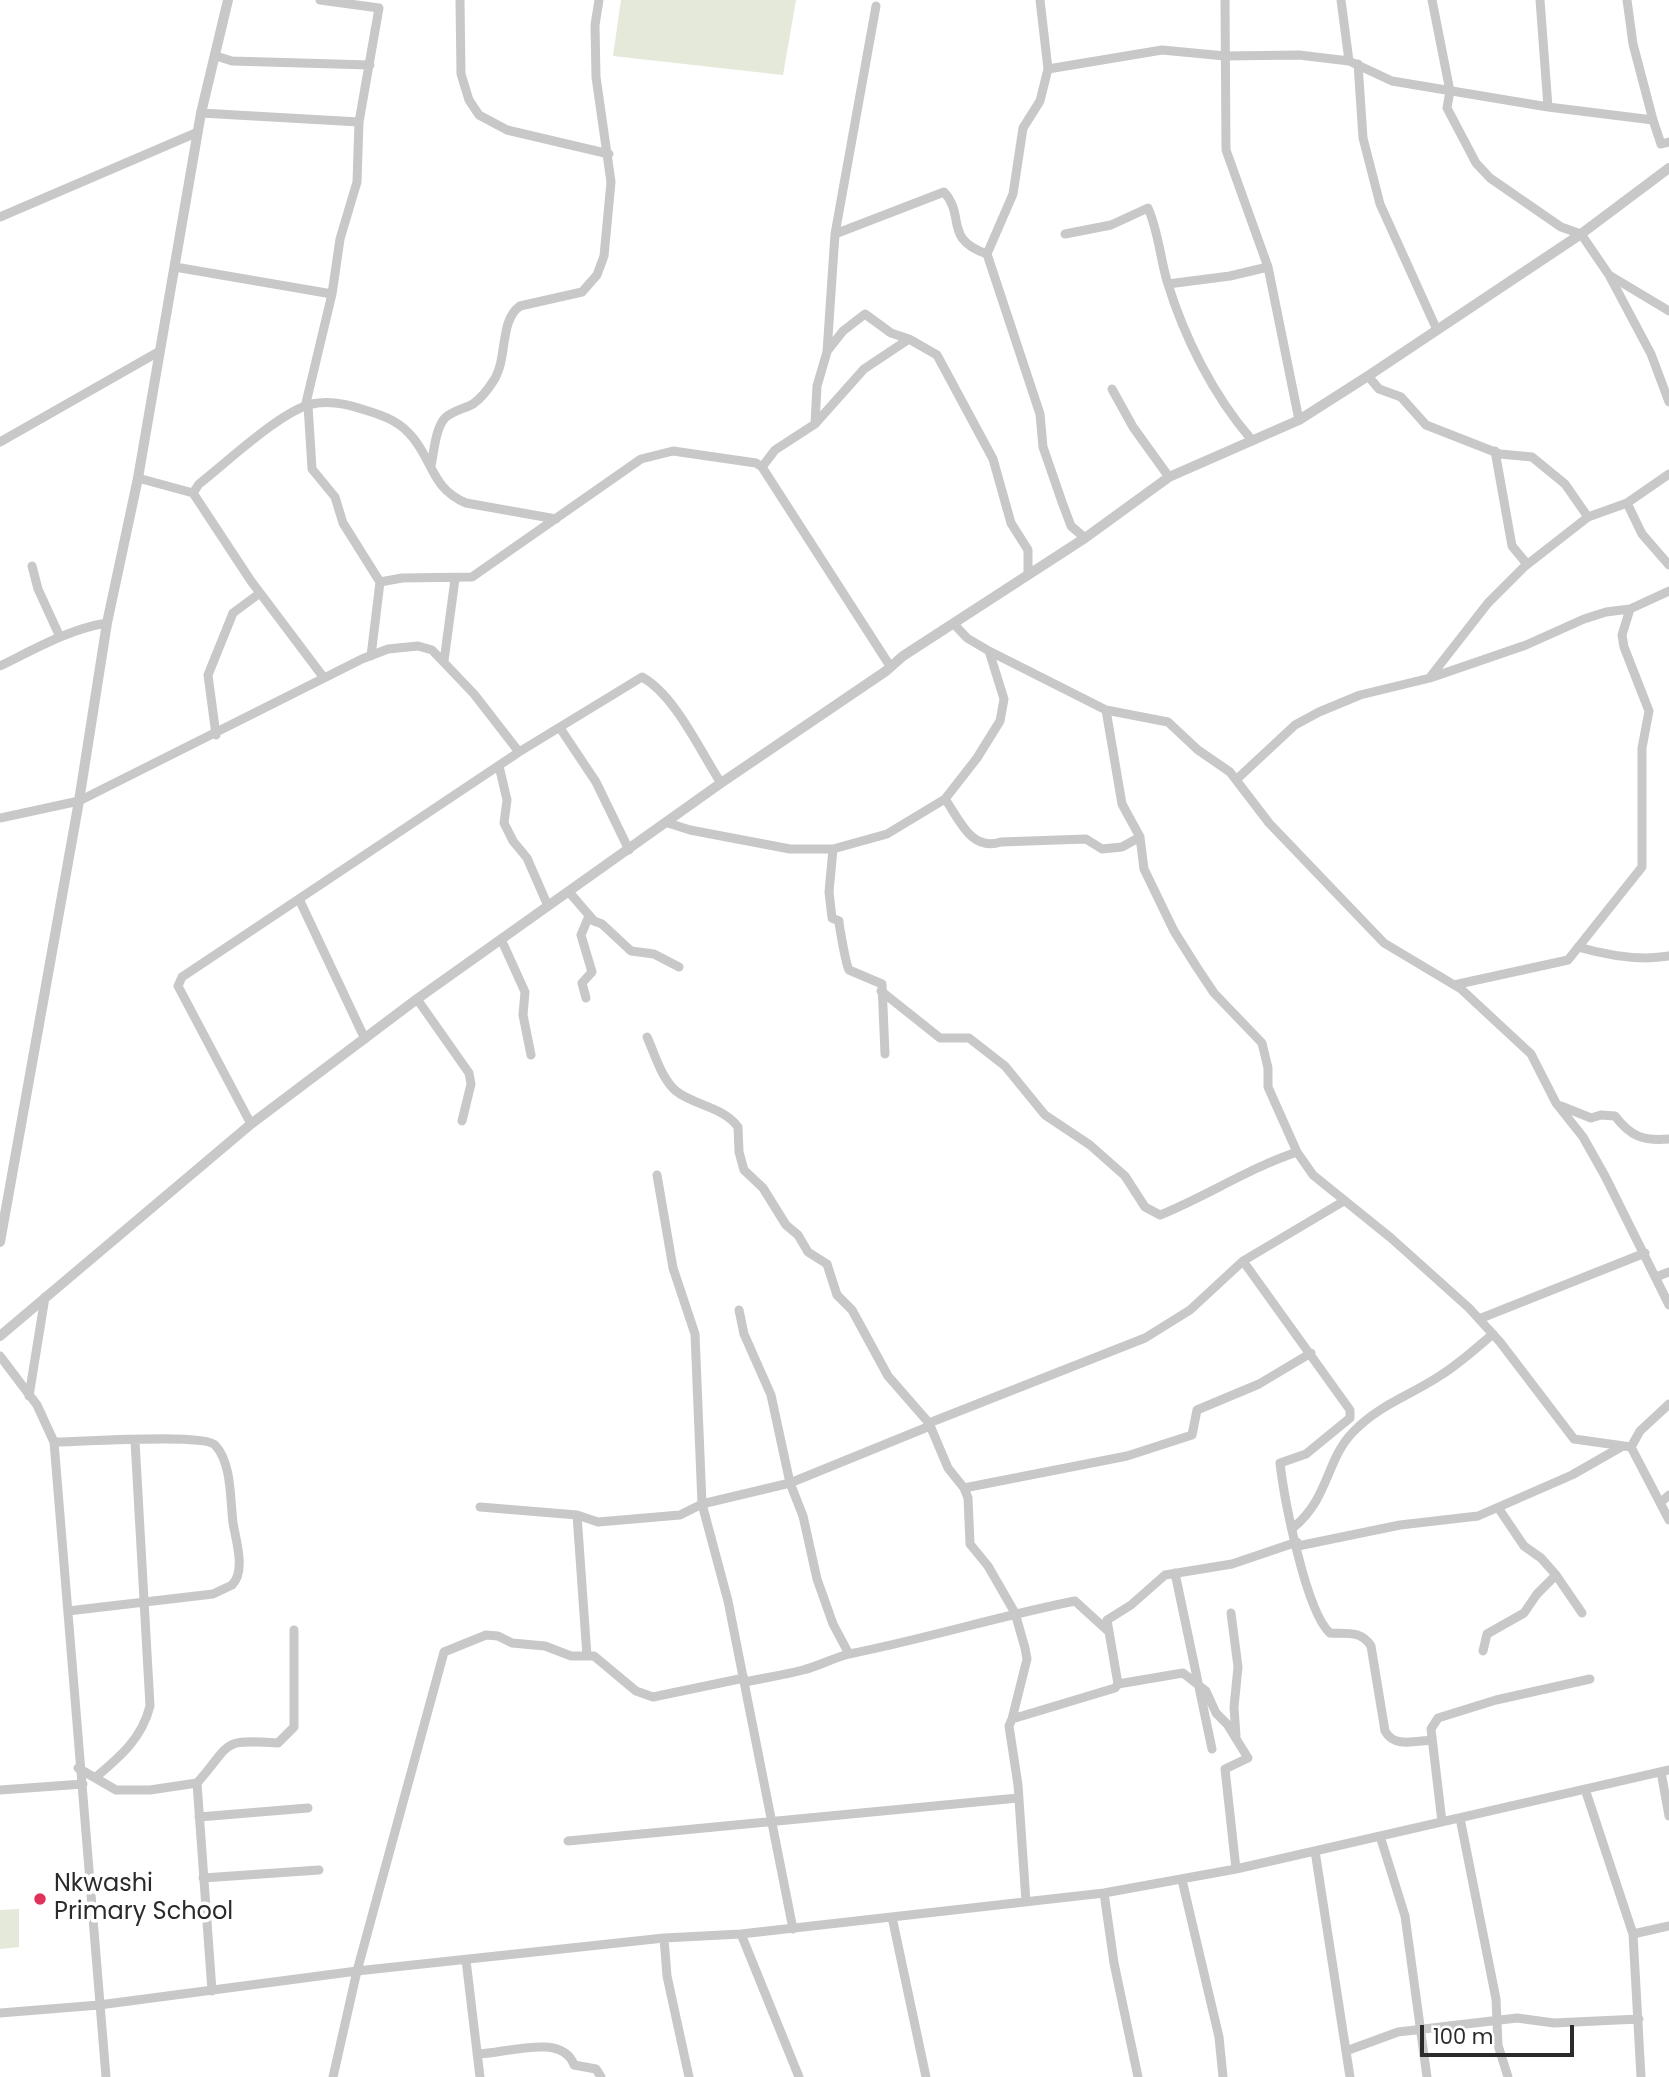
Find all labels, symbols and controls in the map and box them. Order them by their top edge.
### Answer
place label: Nkwashi Primary School [54,1871,233,1927]
marker: Nkwashi Primary School [32,1891,48,1907]
scale bar [1424,2010,1578,2054]
text: 100 m [1433,2022,1493,2051]

